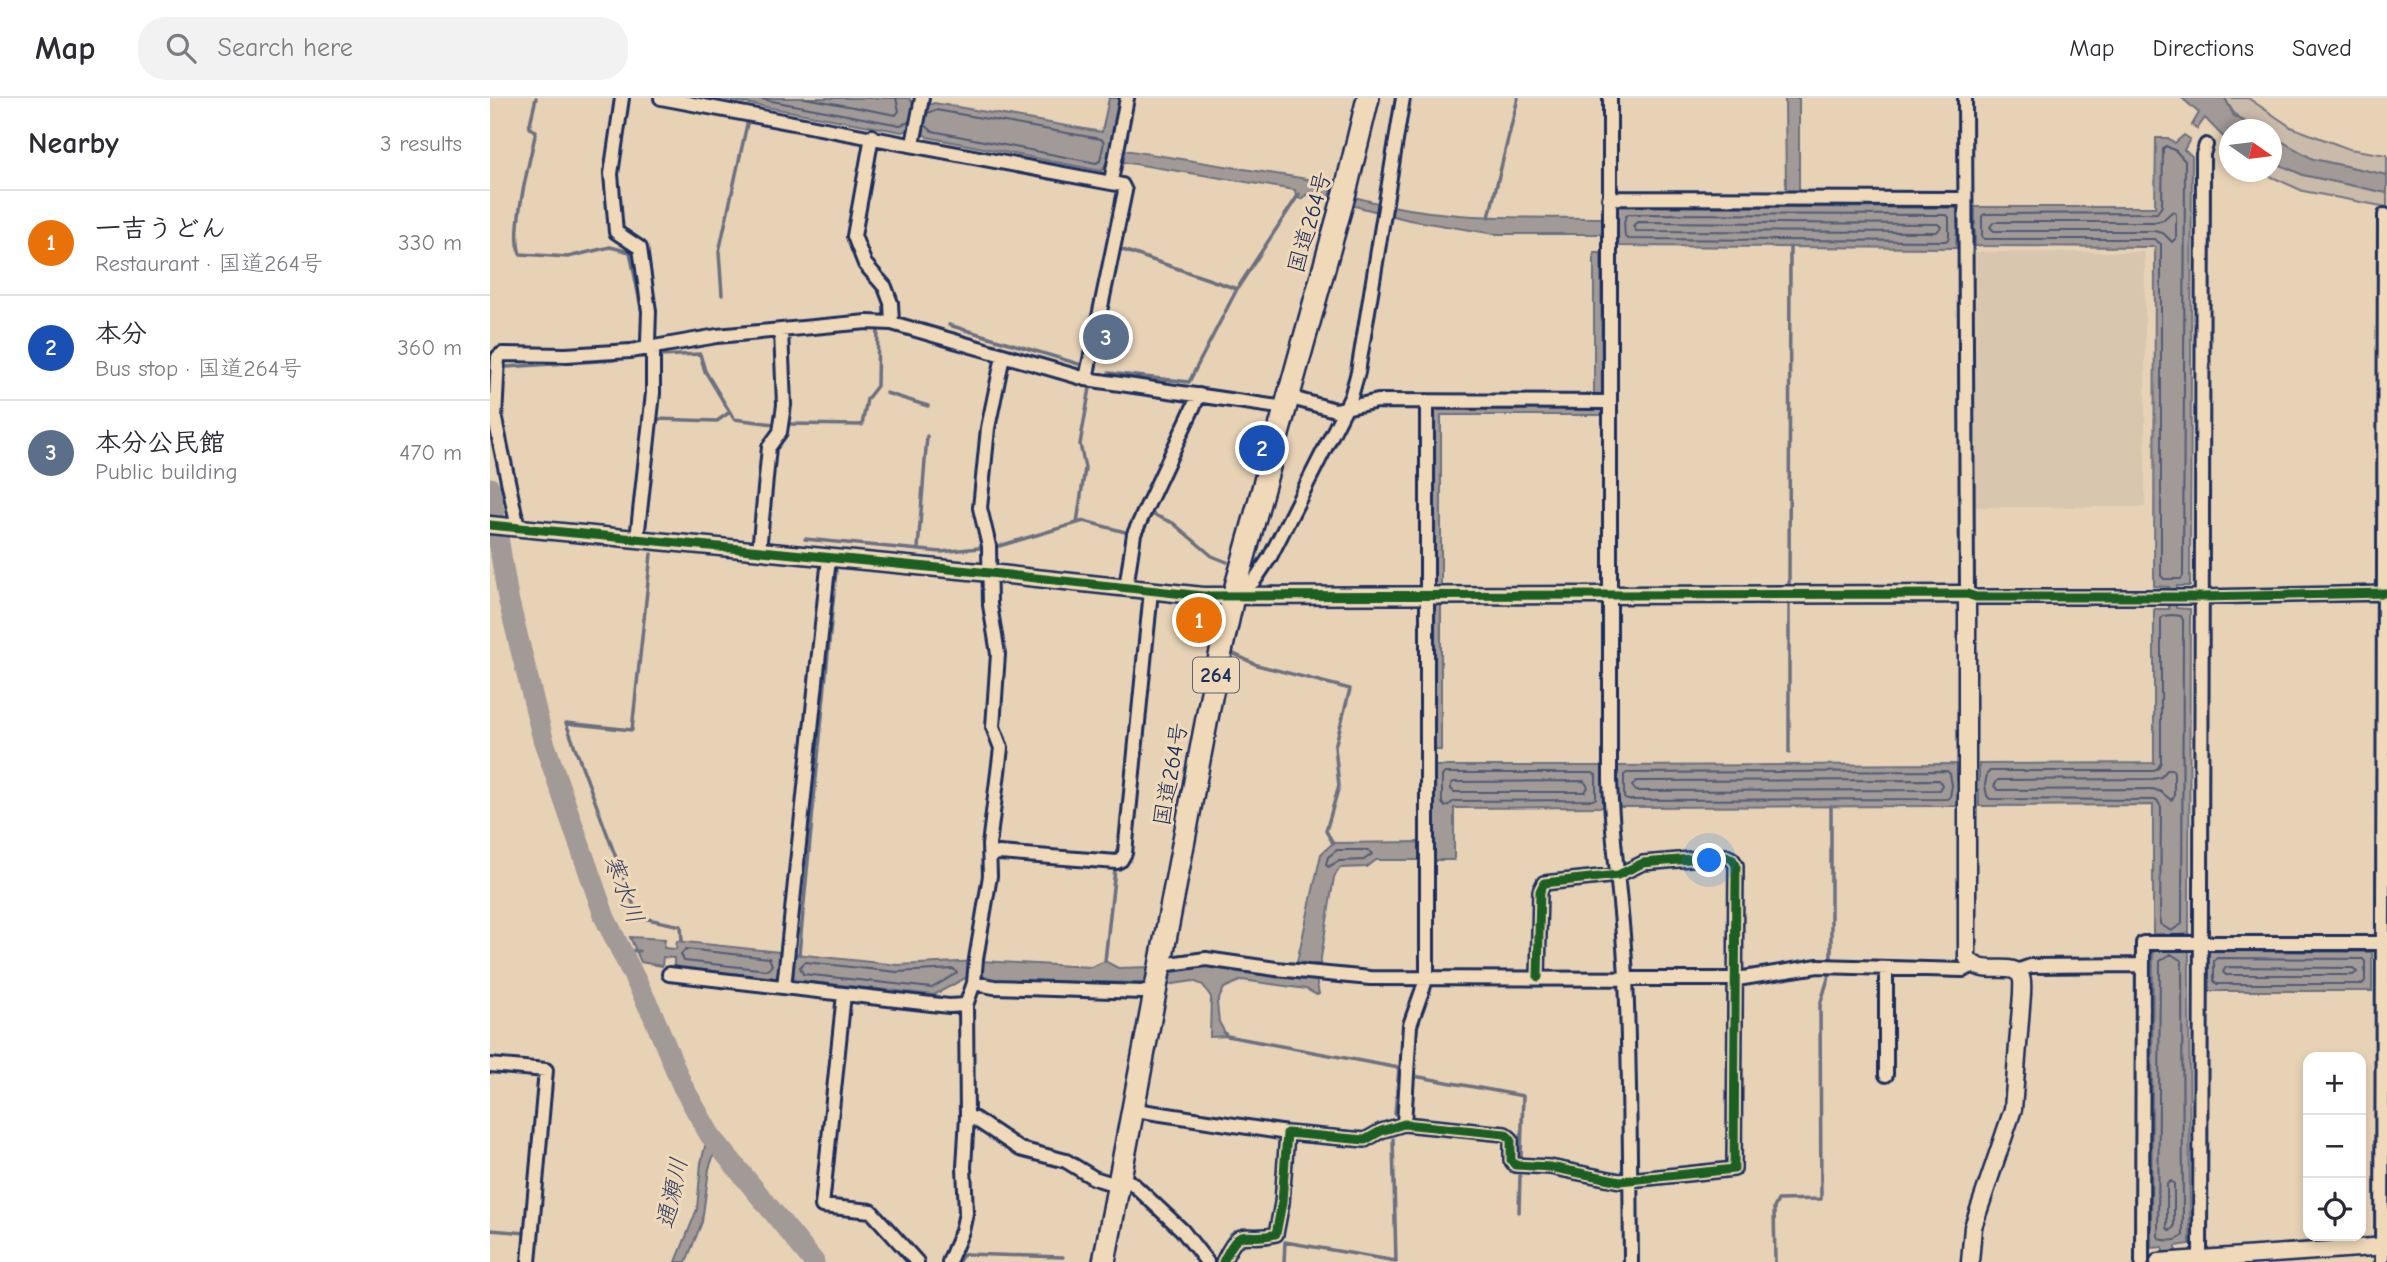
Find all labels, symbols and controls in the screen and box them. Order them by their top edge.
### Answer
search box [138,17,628,80]
text: Map [35,29,96,67]
icon: search [162,29,200,67]
text: Search here [218,33,353,63]
text: Map [2069,34,2115,62]
text: Directions [2153,34,2254,62]
text: Saved [2292,34,2352,62]
north arrow [2219,119,2282,182]
text: Nearby [28,126,119,161]
text: 3 results [380,130,462,157]
street label: 国道264号 [1282,168,1337,276]
text: 一吉うどん [95,214,226,244]
text: 1 [46,229,56,256]
text: 330 m [398,229,462,256]
text: Restaurant · 国道264号 [95,250,323,277]
pin: 3 [1083,311,1129,363]
text: 本分 [95,319,147,349]
text: 2 [45,334,57,361]
text: 360 m [397,334,462,361]
text: Bus stop · 国道264号 [95,355,302,382]
pin: 2 [1239,422,1285,474]
text: 本分公民館 [95,428,225,458]
text: 3 [45,439,57,466]
text: 470 m [399,439,462,466]
text: Public building [95,458,238,485]
pin: 1 [1176,594,1222,646]
road number: 264 [1193,658,1239,692]
street label: 国道264号 [1148,720,1193,828]
your location [1692,843,1726,877]
water label: 寒水川 [598,850,650,928]
map controls [2303,1052,2366,1241]
button: + [2303,1052,2366,1115]
button: − [2303,1115,2366,1178]
water label: 通瀬川 [651,1155,693,1231]
button: locate [2303,1178,2366,1241]

